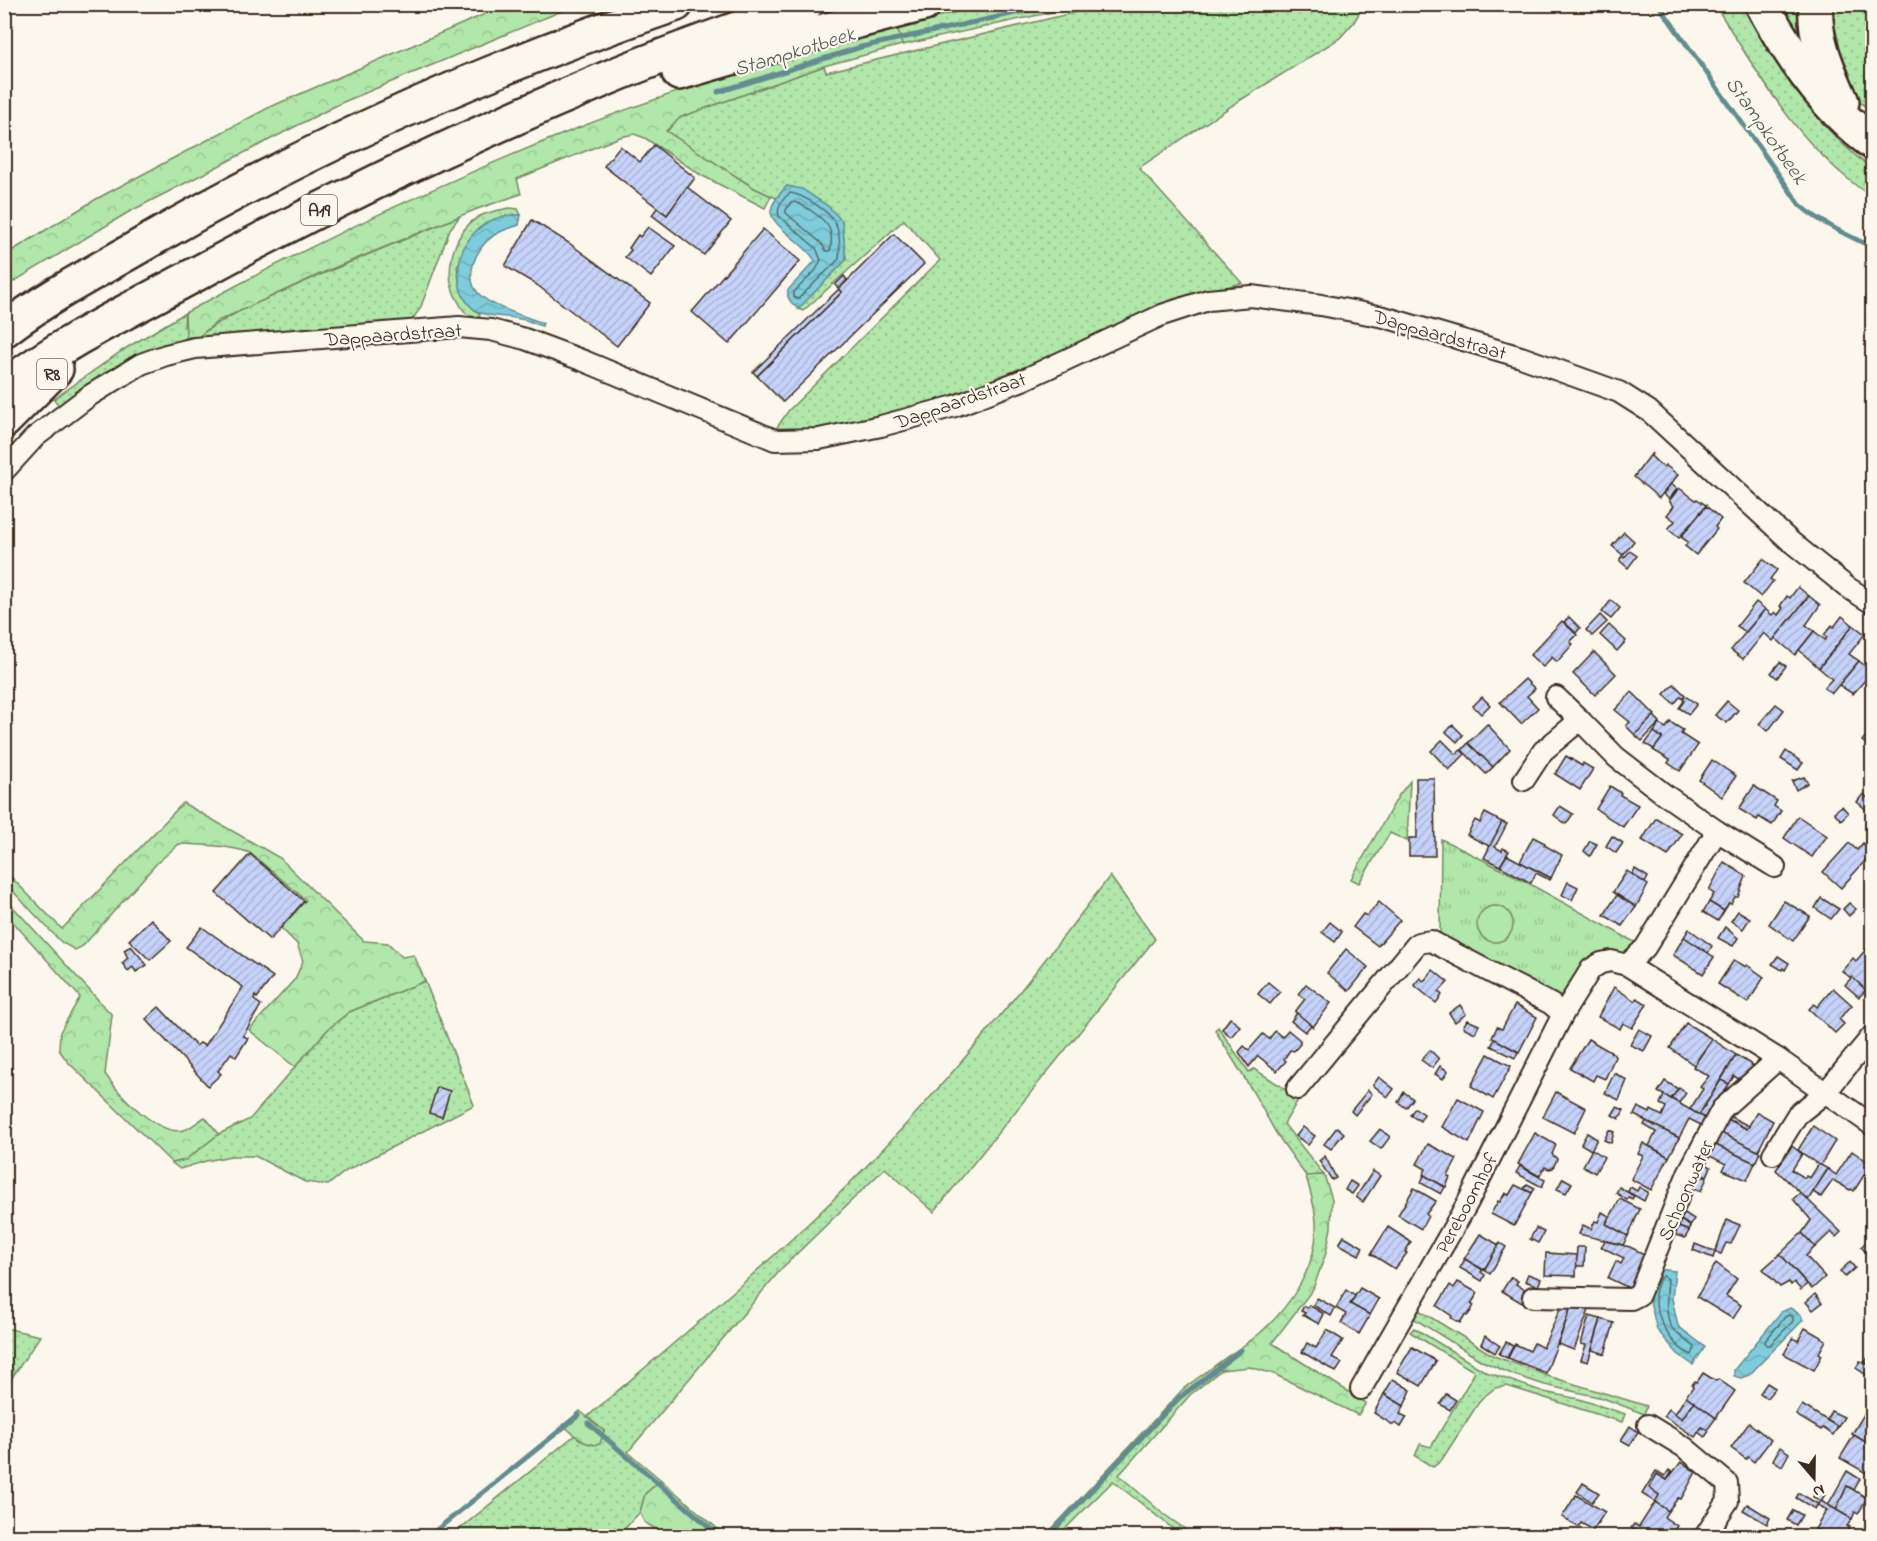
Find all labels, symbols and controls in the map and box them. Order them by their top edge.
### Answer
water label: Stampkotbeek [730,20,860,86]
water label: Stampkotbeek [1717,71,1814,192]
road number: A19 [301,195,337,225]
street label: Dappaardstraat [1368,303,1510,369]
street label: Dappaardstraat [322,317,463,356]
road number: R8 [37,359,67,389]
street label: Dappaardstraat [890,366,1031,439]
street label: Schoonwater [1652,1135,1723,1246]
street label: Pereboomhof [1429,1148,1507,1260]
north arrow [1784,1448,1844,1508]
text: N [1809,1477,1828,1503]

